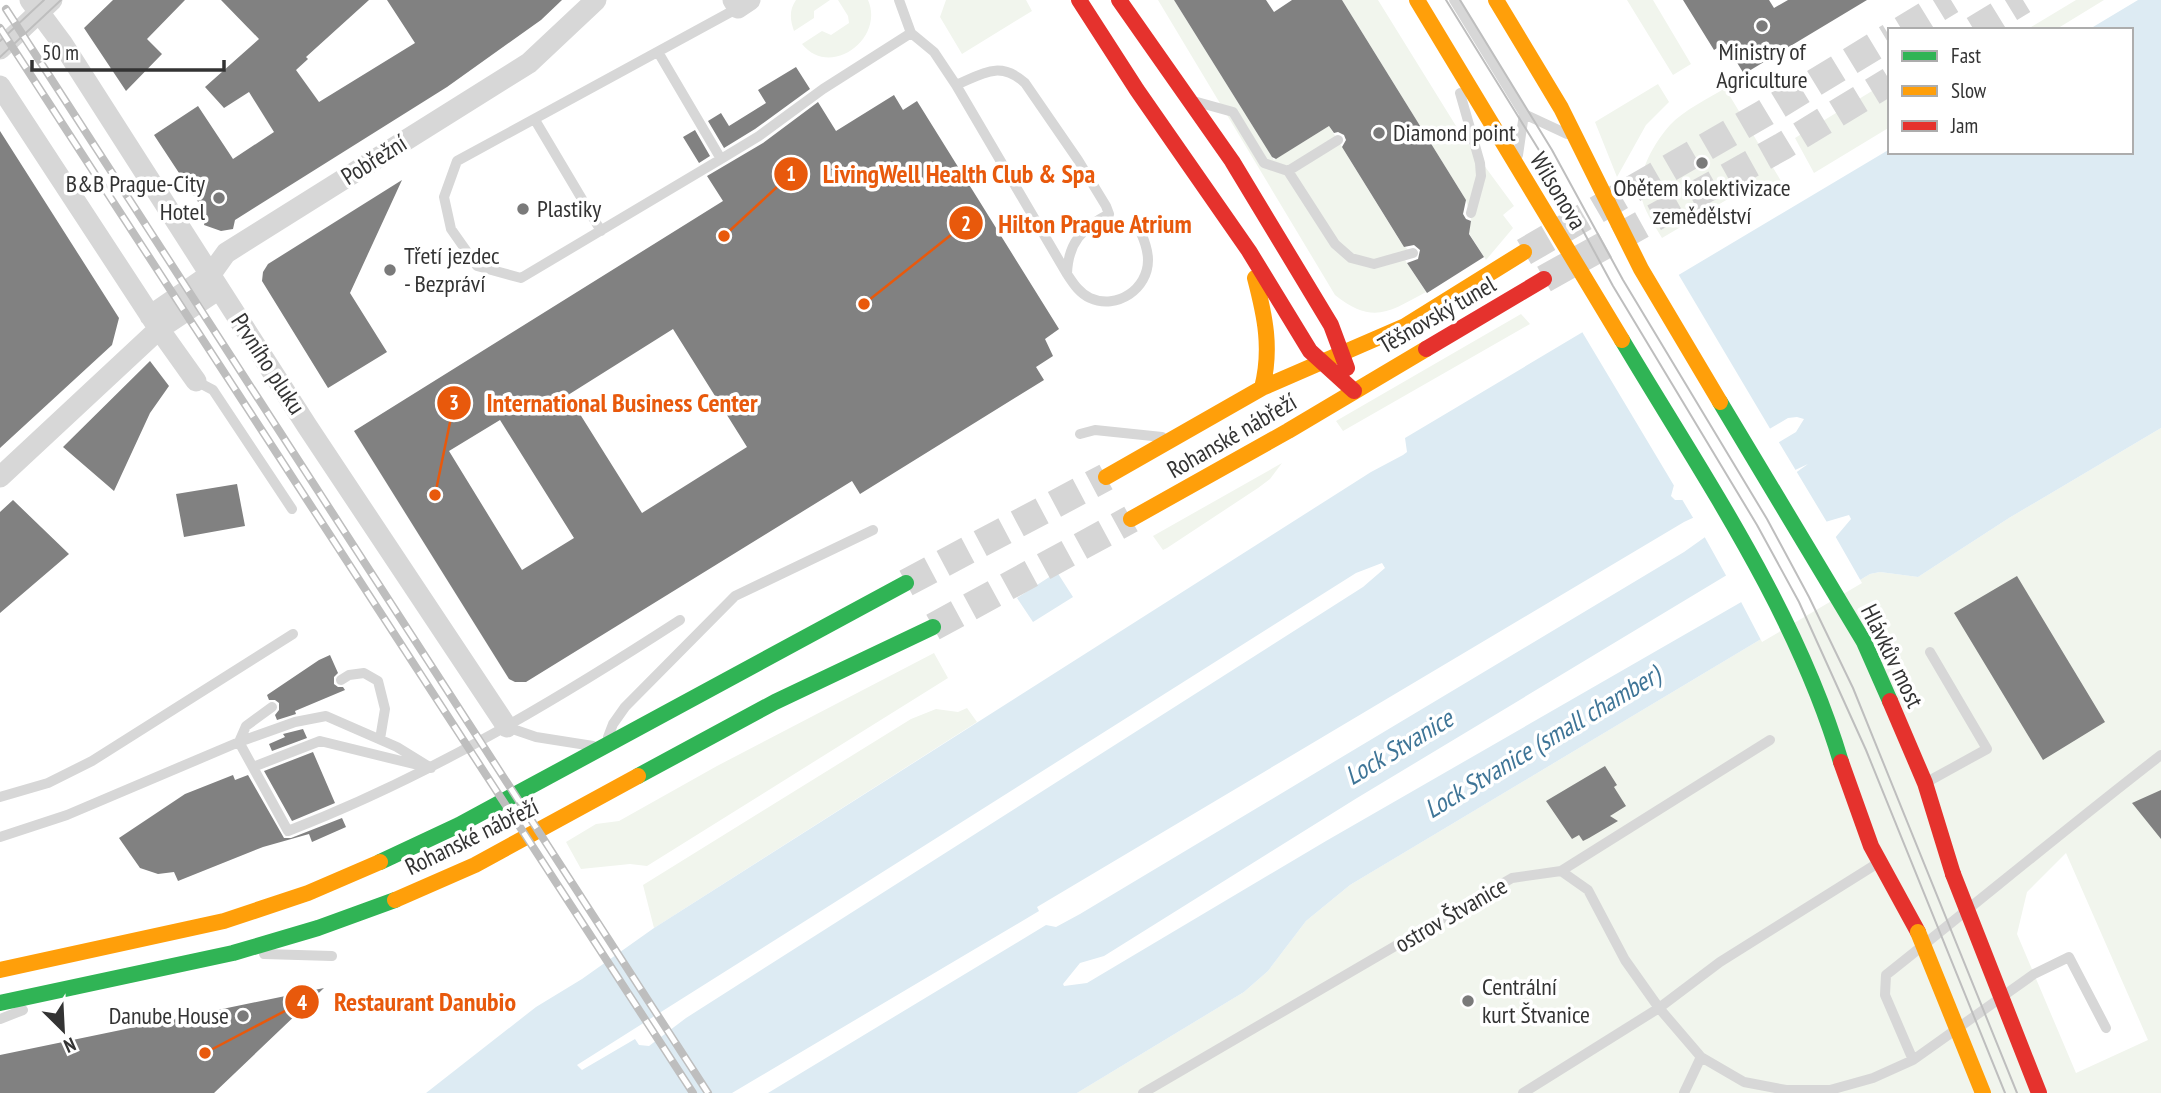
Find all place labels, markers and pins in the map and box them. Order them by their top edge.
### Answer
marker: Ministry of Agriculture [1754,18,1770,34]
place label: Ministry of Agriculture [1716,36,1808,95]
place label: Diamond point [1393,117,1516,148]
marker: Diamond point [1371,125,1387,141]
callout: LivingWell Health Club & Spa [774,150,1109,197]
marker: Obětem kolektivizace zemědělství [1694,155,1710,171]
place label: B&B Prague-City Hotel [66,168,205,227]
place label: Obětem kolektivizace zemědělství [1613,172,1791,231]
marker: B&B Prague-City Hotel [211,190,227,206]
place label: Plastiky [537,193,601,224]
callout: Hilton Prague Atrium [949,200,1206,247]
marker: Plastiky [515,201,531,217]
place label: Třetí jezdec - Bezpráví [404,240,500,299]
marker: Třetí jezdec - Bezpráví [382,262,398,278]
callout: International Business Center [437,379,771,426]
place label: Centrální kurt Štvanice [1482,971,1590,1030]
callout: Restaurant Danubio [285,979,530,1026]
marker: Centrální kurt Štvanice [1460,993,1476,1009]
place label: Danube House [109,1000,229,1031]
marker: Danube House [235,1008,251,1024]

